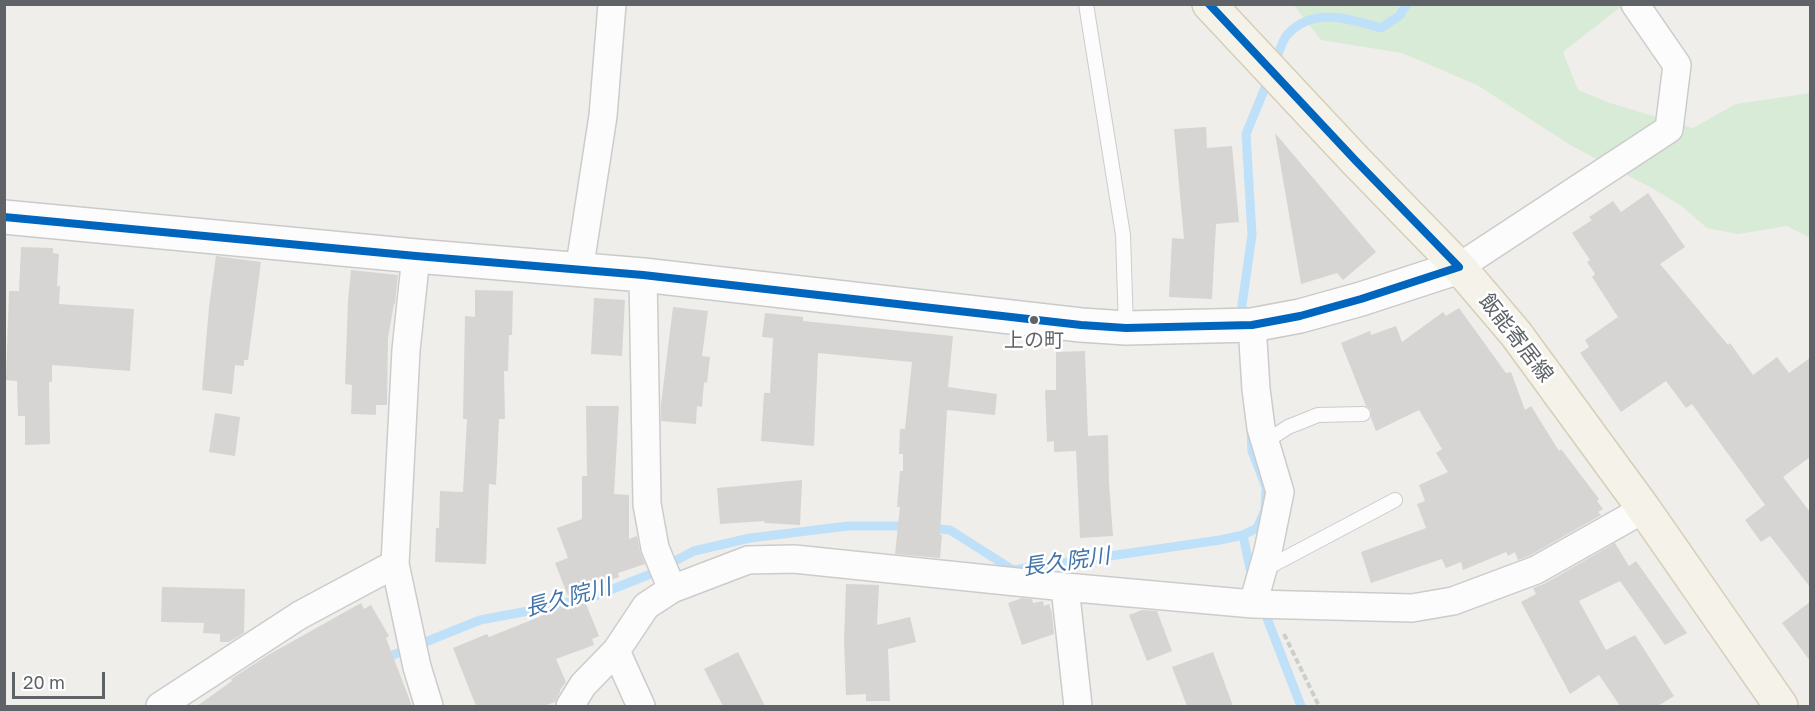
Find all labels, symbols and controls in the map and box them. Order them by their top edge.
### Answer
street label: 飯能寄居線 [1474,289,1558,387]
marker: 上の町 [1028,314,1040,326]
place label: 上の町 [1004,329,1064,353]
water label: 長久院川 [1021,543,1111,581]
water label: 長久院川 [522,574,614,622]
scale bar [15,660,108,698]
text: 20 m [23,671,65,693]

